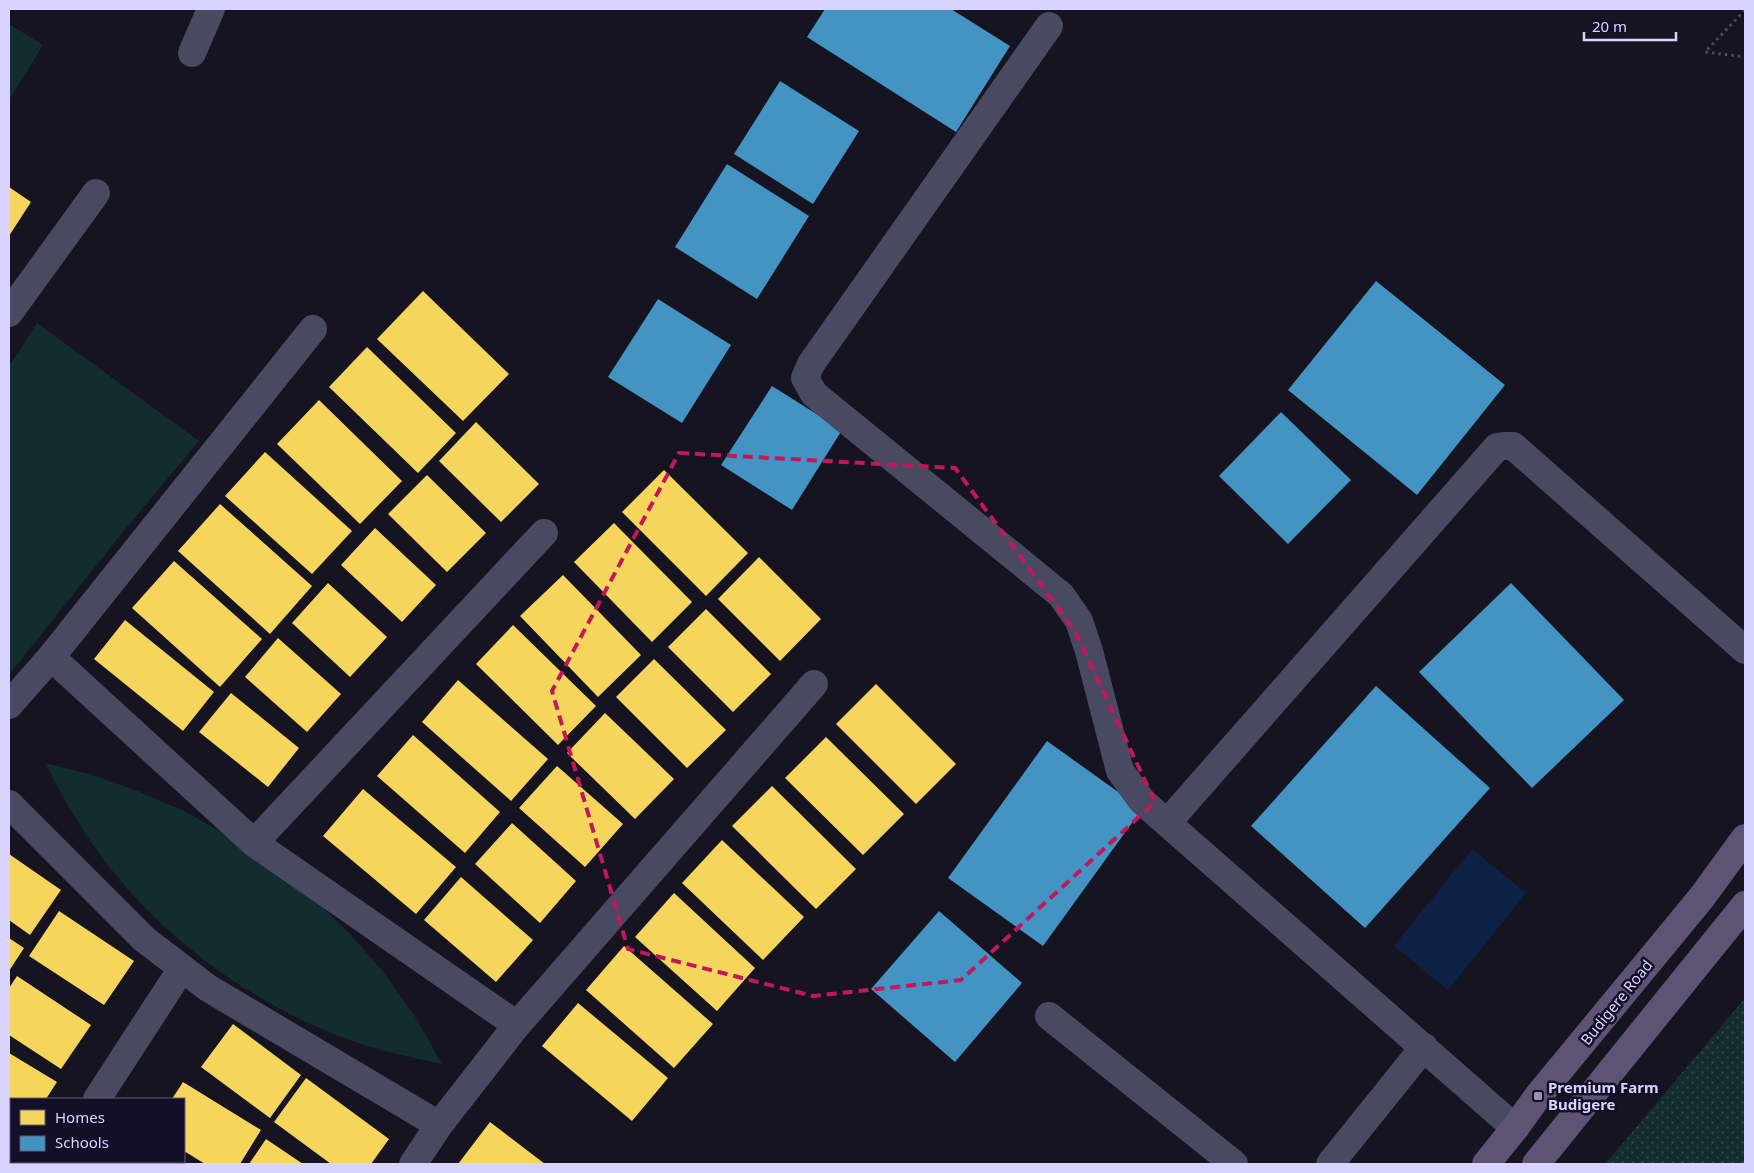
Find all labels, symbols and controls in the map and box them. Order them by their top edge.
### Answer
scale bar [1584,10,1676,42]
text: 20 m [1592,16,1627,36]
street label: Budigere Road [1575,955,1657,1049]
place label: Premium Farm Budigere [1548,1077,1659,1114]
marker: Premium Farm Budigere [1532,1090,1544,1102]
legend [10,1098,185,1163]
text: Homes [55,1107,105,1127]
text: Schools [55,1132,109,1152]

